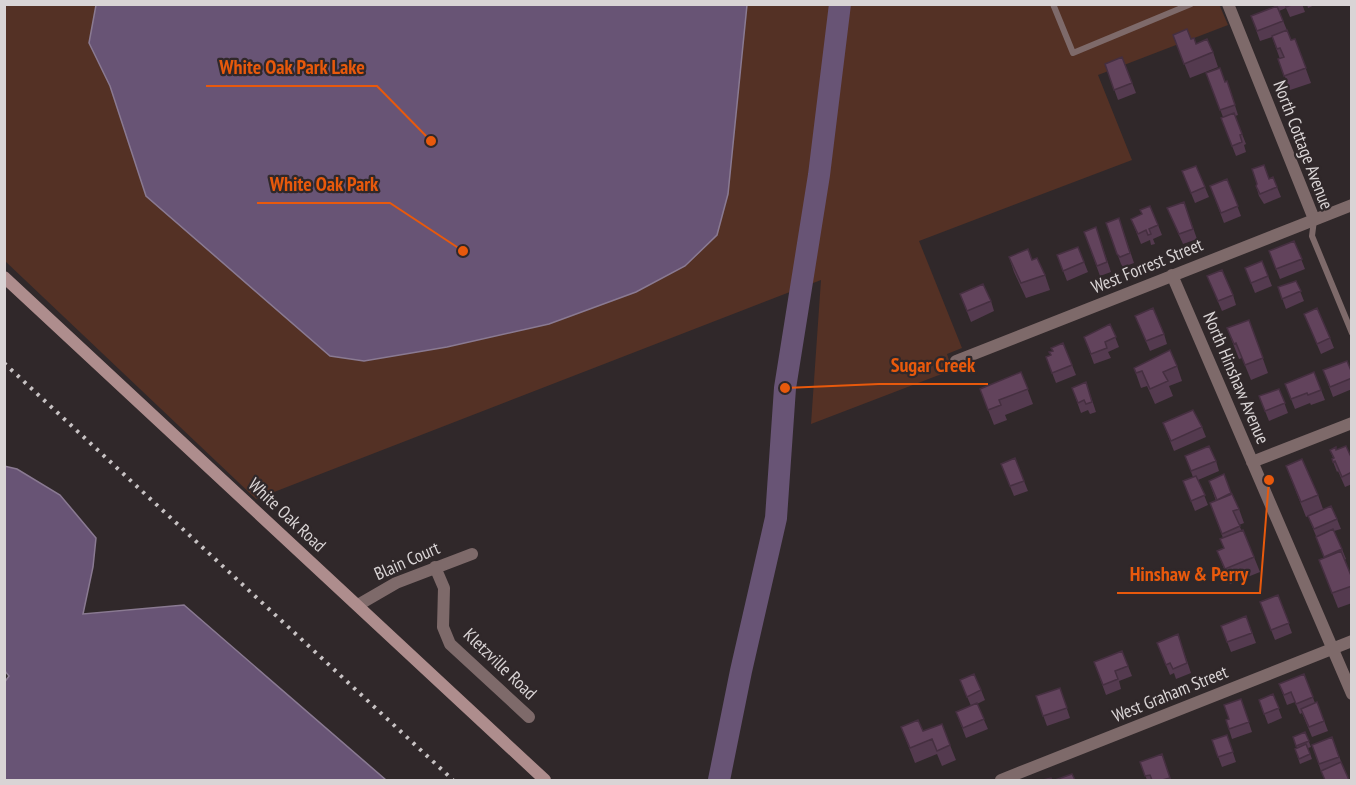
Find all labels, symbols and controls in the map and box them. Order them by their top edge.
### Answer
callout: White Oak Park Lake [206,48,377,86]
text: White Oak Park Lake [218,54,365,80]
street label: North Cottage Avenue [1268,77,1339,213]
callout: White Oak Park [257,165,390,203]
text: White Oak Park [269,171,379,197]
street label: West Forrest Street [1088,233,1206,298]
street label: North Hinshaw Avenue [1198,308,1275,447]
callout: Sugar Creek [879,346,988,384]
text: Sugar Creek [891,352,976,378]
street label: White Oak Road [244,473,331,557]
street label: Blain Court [371,536,443,585]
callout: Hinshaw & Perry [1117,555,1260,593]
text: Hinshaw & Perry [1130,561,1249,587]
street label: Kletzville Road [459,623,542,704]
street label: West Graham Street [1109,660,1231,727]

